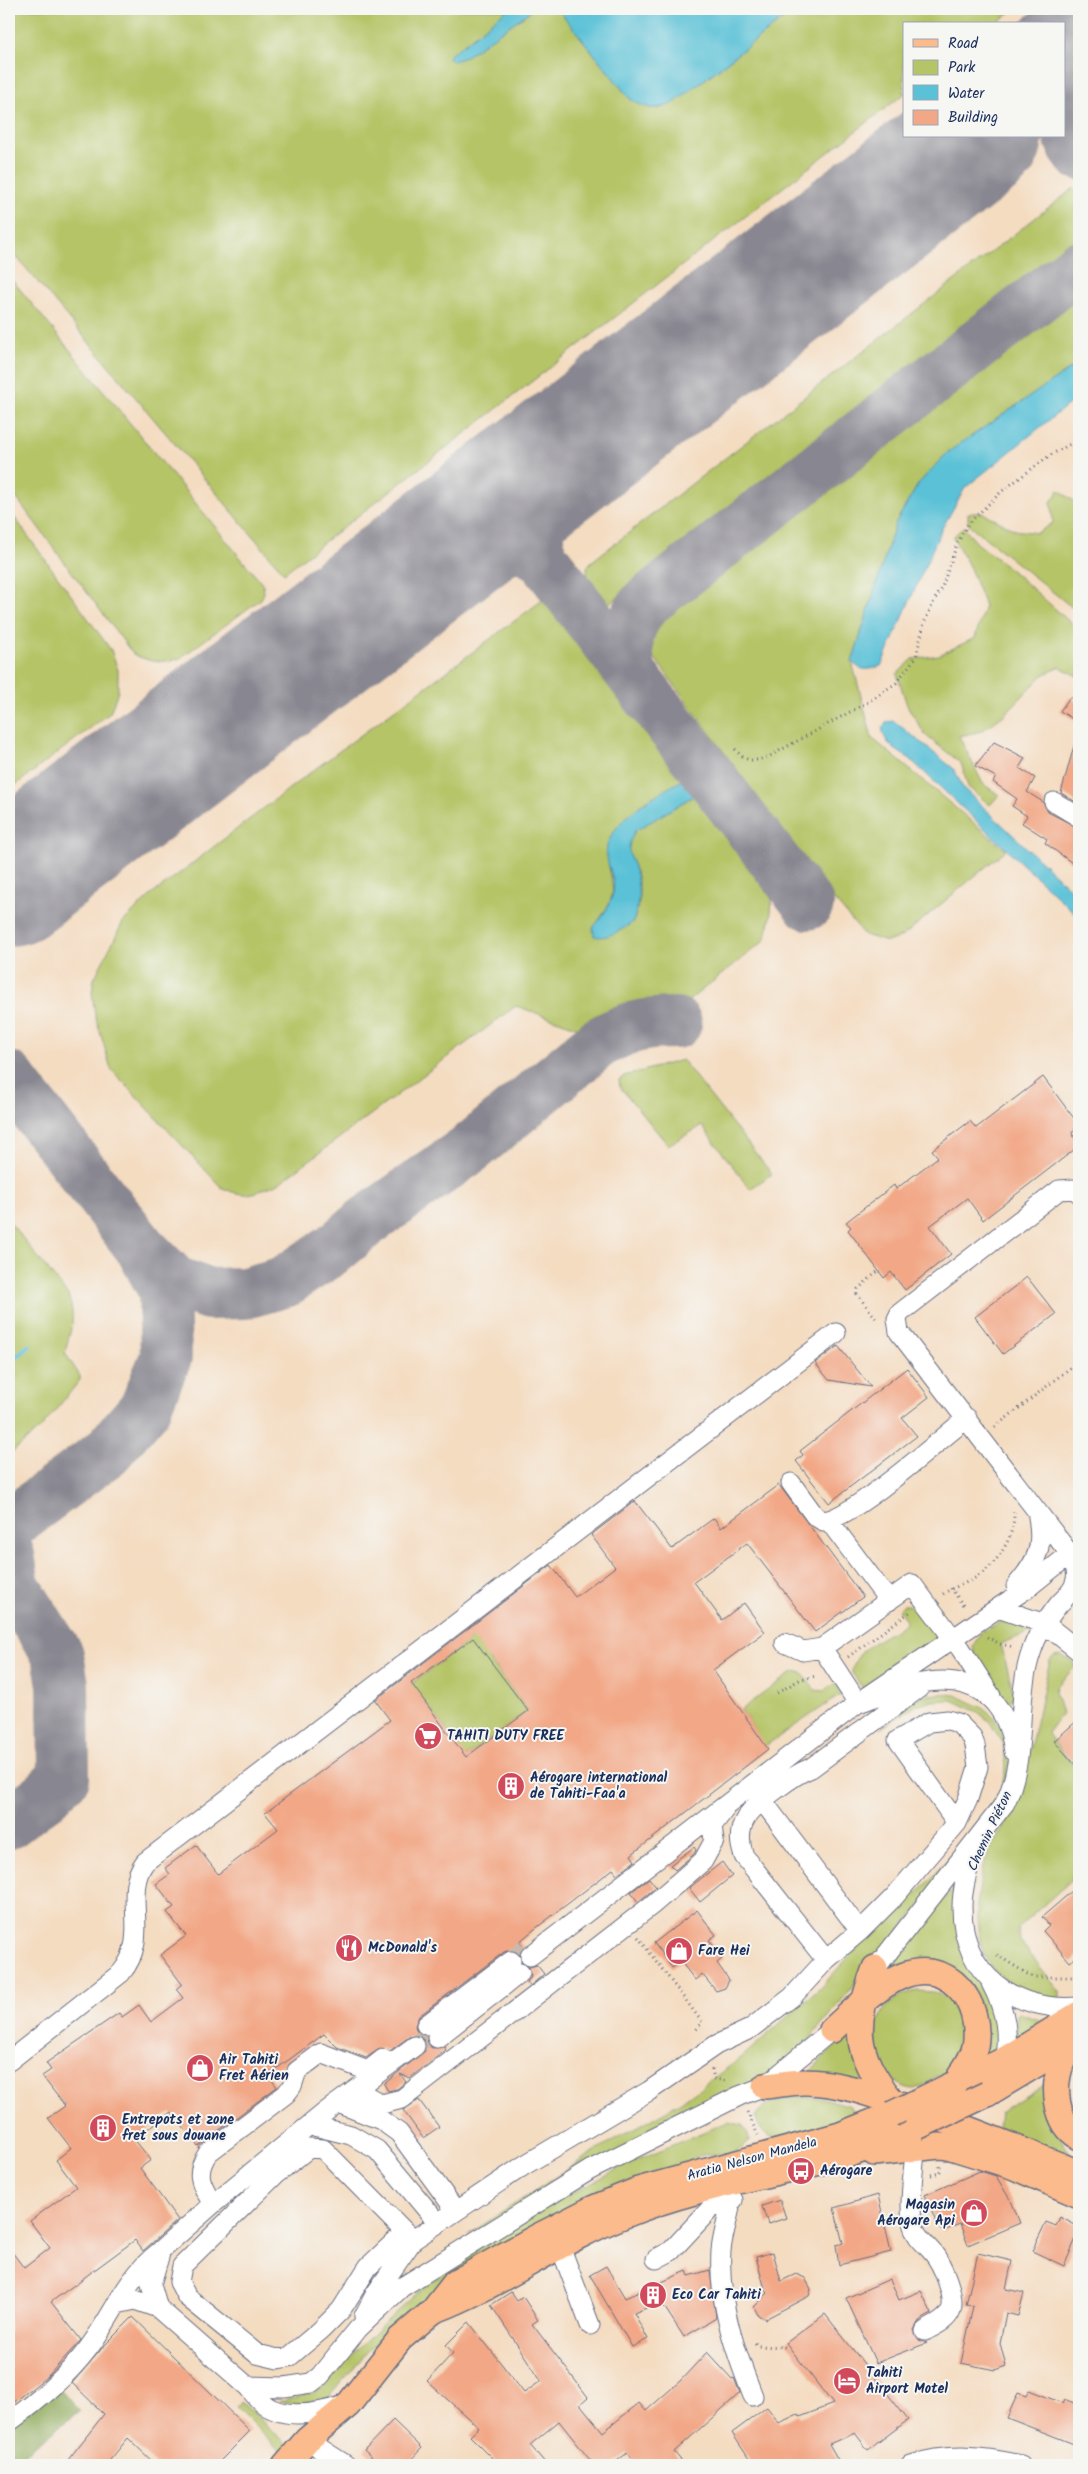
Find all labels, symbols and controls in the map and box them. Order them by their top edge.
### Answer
legend [903,22,1066,138]
text: Road [948,32,979,56]
text: Park [948,56,976,80]
text: Water [948,82,985,106]
text: Building [948,106,998,130]
supermarket icon: TAHITI DUTY FREE [413,1721,443,1751]
place label: TAHITI DUTY FREE [447,1725,565,1747]
place label: Aérogare international de Tahiti-Faa'a [530,1767,668,1805]
building icon: Aérogare international de Tahiti-Faa'a [496,1771,526,1801]
street label: Chemin Piéton [962,1787,1018,1875]
restaurant icon: McDonald's [334,1933,364,1963]
shop icon: Fare Hei [664,1936,694,1966]
place label: McDonald's [368,1937,437,1959]
place label: Fare Hei [698,1940,750,1962]
place label: Air Tahiti Fret Aérien [219,2049,289,2087]
shop icon: Air Tahiti Fret Aérien [185,2053,215,2083]
place label: Entrepots et zone fret sous douane [122,2109,234,2147]
building icon: Entrepots et zone fret sous douane [88,2113,118,2143]
street label: Aratia Nelson Mandela [685,2131,819,2187]
bus stop icon: Aérogare [786,2156,816,2186]
place label: Aérogare [820,2160,873,2182]
place label: Magasin Aérogare Api [877,2194,955,2232]
shop icon: Magasin Aérogare Api [959,2198,989,2228]
building icon: Eco Car Tahiti [638,2280,668,2310]
place label: Eco Car Tahiti [672,2284,761,2306]
place label: Tahiti Airport Motel [866,2362,948,2400]
hotel icon: Tahiti Airport Motel [832,2366,862,2396]

